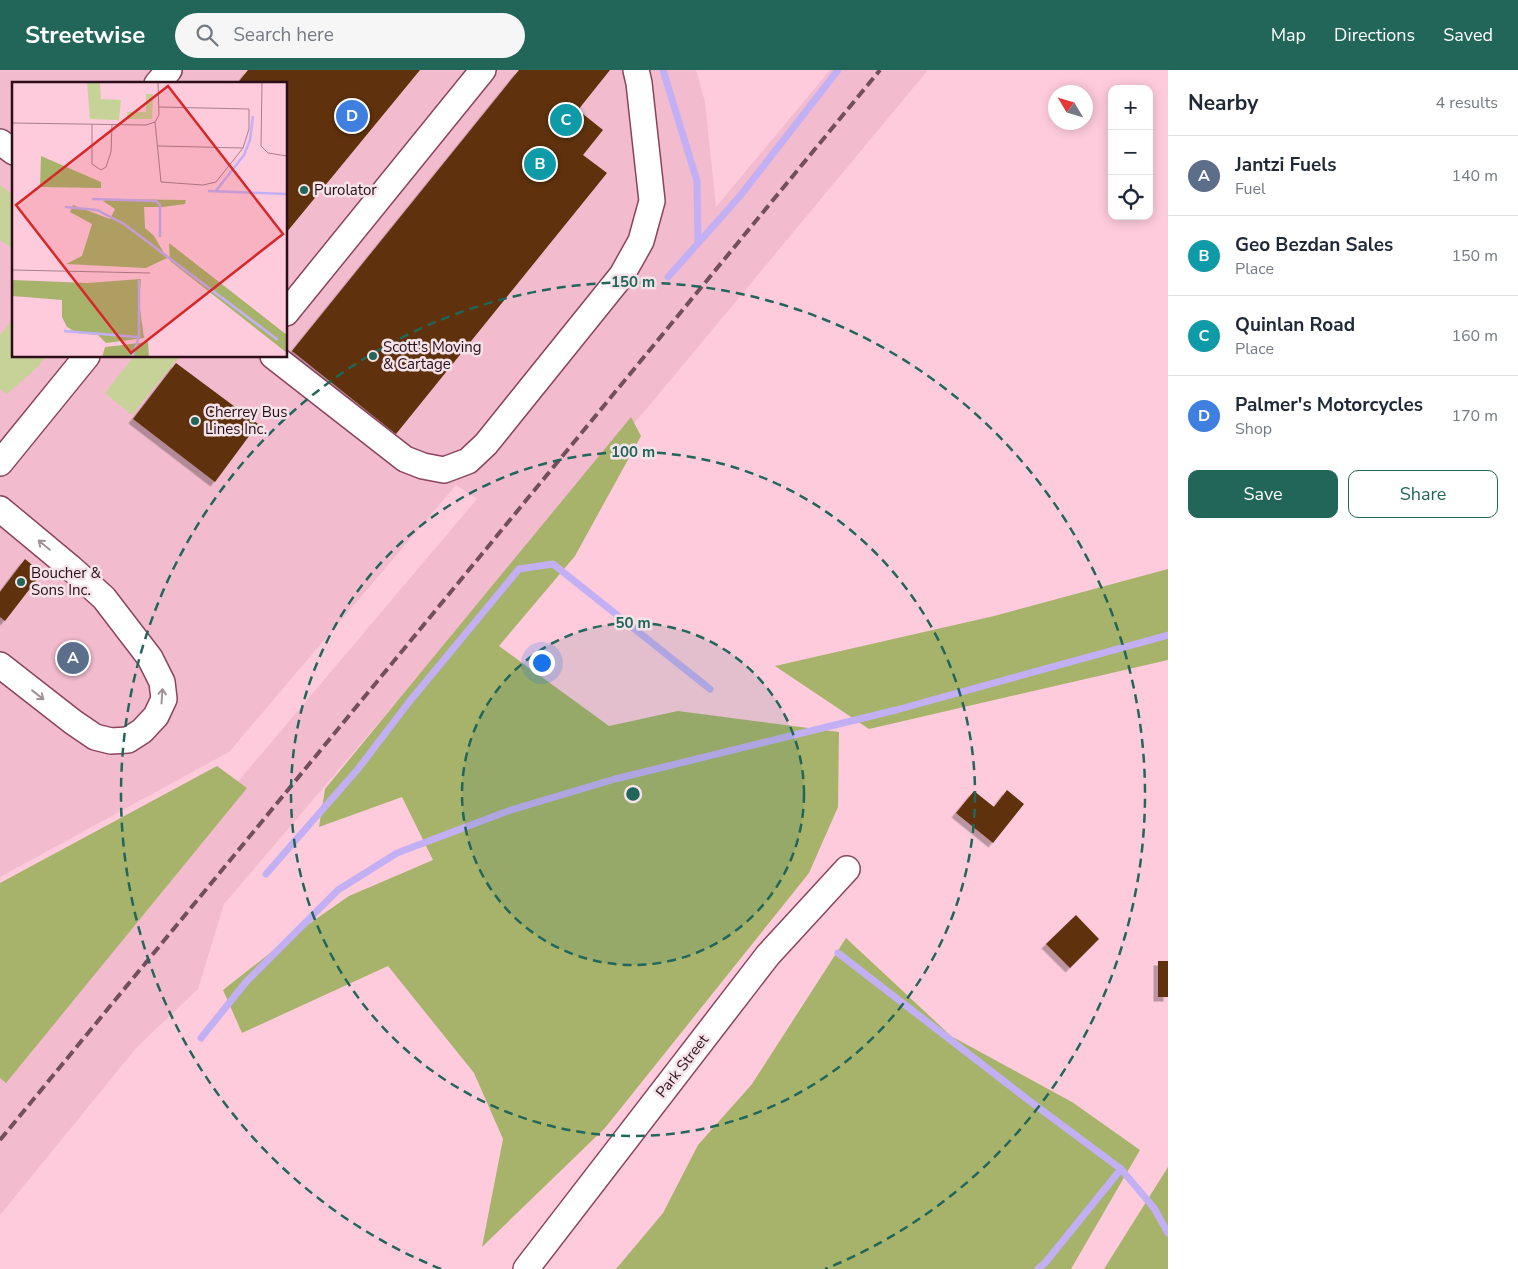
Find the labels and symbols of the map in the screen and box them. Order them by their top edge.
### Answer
inset map [12,82,288,358]
north arrow [1048,85,1093,130]
pin: D [336,97,368,135]
pin: C [550,101,582,139]
pin: B [524,145,556,183]
place label: Purolator [314,180,377,200]
marker: Purolator [298,184,310,196]
text: 150 m [611,272,655,292]
place label: Scott's Moving & Cartage [383,337,482,374]
marker: Scott's Moving & Cartage [367,350,379,362]
place label: Cherrey Bus Lines Inc. [205,402,287,439]
marker: Cherrey Bus Lines Inc. [189,415,201,427]
text: 100 m [611,442,655,462]
one-way arrow [38,540,51,551]
place label: Boucher & Sons Inc. [31,563,102,600]
marker: Boucher & Sons Inc. [15,576,27,588]
text: 50 m [615,613,651,633]
pin: A [57,639,89,677]
your location [529,650,555,676]
one-way arrow [157,689,167,705]
one-way arrow [31,690,44,701]
centre of rings [624,785,642,803]
street label: Park Street [651,1030,713,1102]

